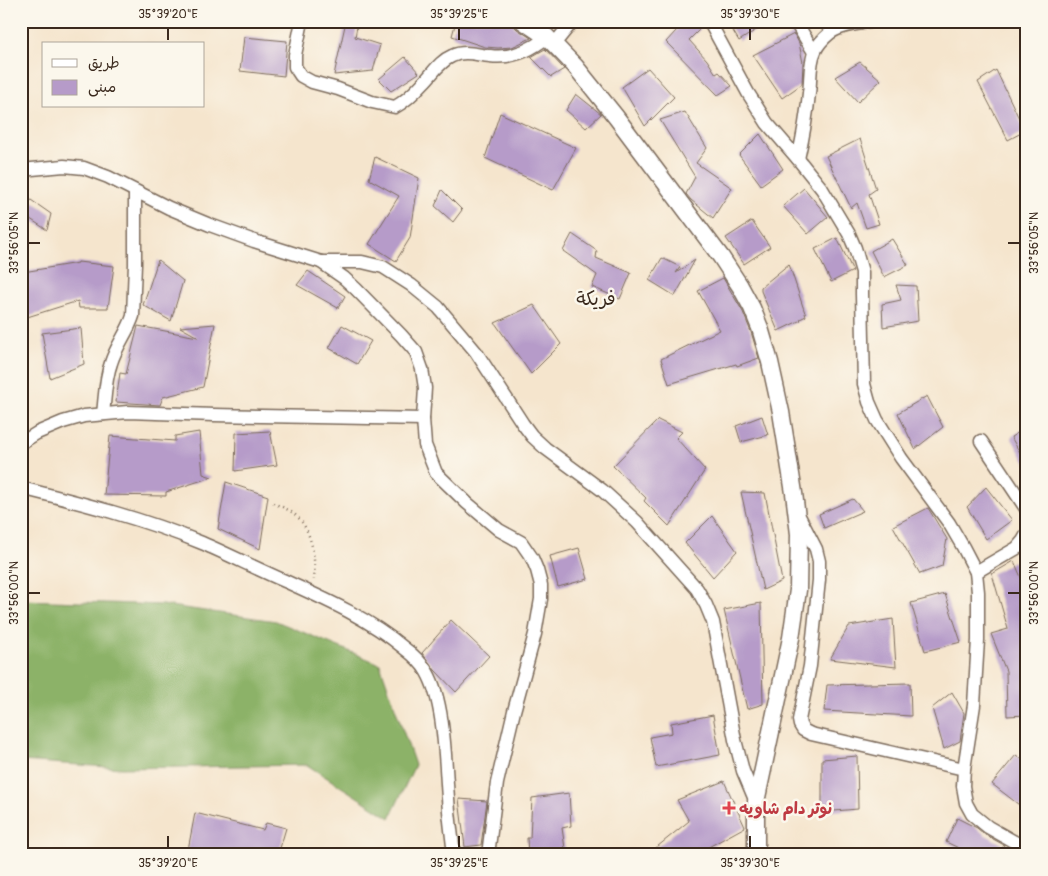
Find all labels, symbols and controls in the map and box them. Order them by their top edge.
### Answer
text: 35°39'20"E [138,7,198,22]
text: 35°39'25"E [430,7,488,22]
text: 35°39'30"E [720,7,780,22]
legend [42,42,205,108]
text: طريق [88,54,120,73]
text: مبنى [88,78,116,97]
text: 33°56'05"N [7,212,22,274]
text: 33°56'05"N [1027,212,1042,274]
district label: فريكة [576,287,616,311]
text: 33°56'00"N [7,561,22,625]
text: 33°56'00"N [1027,561,1042,625]
place label: نوتر دام شاويه [739,799,832,821]
marker: نوتر دام شاويه [723,802,735,814]
text: 35°39'20"E [138,856,198,871]
text: 35°39'25"E [430,856,488,871]
text: 35°39'30"E [720,856,780,871]

